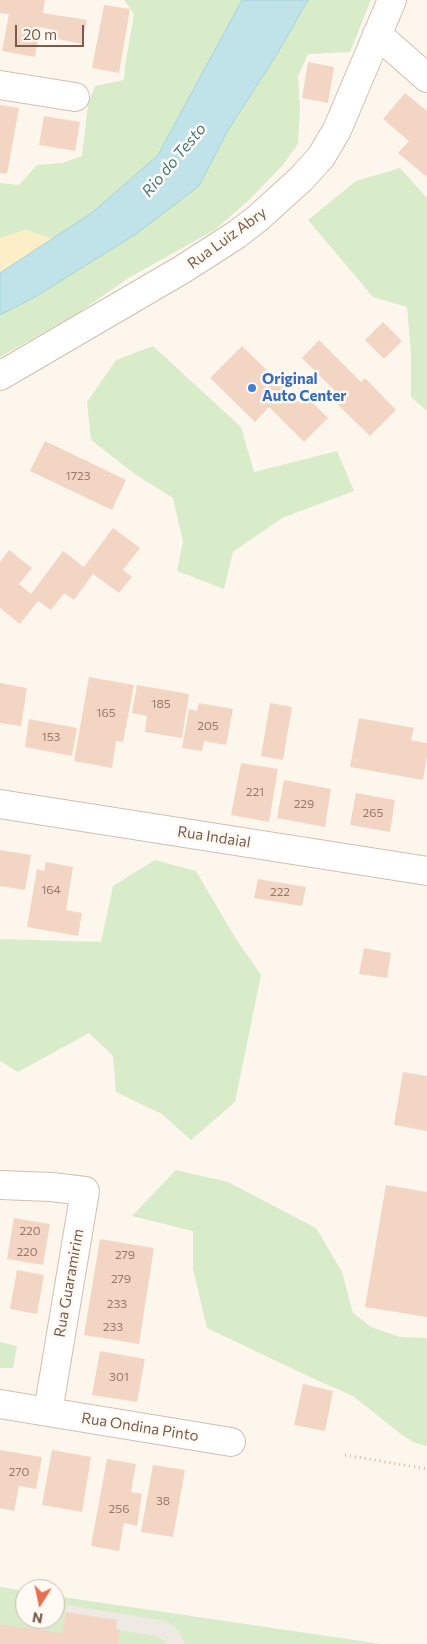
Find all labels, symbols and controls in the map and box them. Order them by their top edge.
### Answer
scale bar [18,15,86,47]
text: 20 m [23,25,57,43]
water label: Rio do Testo [138,119,210,201]
street label: Rua Luiz Abry [184,203,270,273]
place label: Original Auto Center [262,370,346,405]
marker: Original Auto Center [246,382,258,394]
house number: 1723 [66,469,90,483]
house number: 185 [151,697,171,711]
house number: 165 [96,706,116,720]
house number: 205 [197,719,219,733]
house number: 153 [42,730,60,744]
house number: 221 [246,785,264,799]
house number: 229 [294,797,314,811]
house number: 265 [363,806,383,820]
street label: Rua Indaial [176,822,252,852]
house number: 164 [41,883,61,897]
house number: 222 [270,885,290,899]
house number: 220 [19,1224,41,1238]
street label: Rua Guaramirim [51,1227,87,1339]
house number: 220 [16,1245,38,1259]
house number: 279 [115,1248,135,1262]
house number: 279 [111,1272,131,1286]
house number: 233 [107,1297,127,1311]
house number: 233 [103,1320,123,1334]
house number: 301 [109,1370,129,1384]
street label: Rua Ondina Pinto [80,1409,200,1445]
house number: 270 [9,1465,29,1479]
house number: 38 [156,1494,170,1508]
house number: 256 [109,1502,129,1516]
north arrow [15,1579,65,1629]
text: N [31,1609,44,1628]

